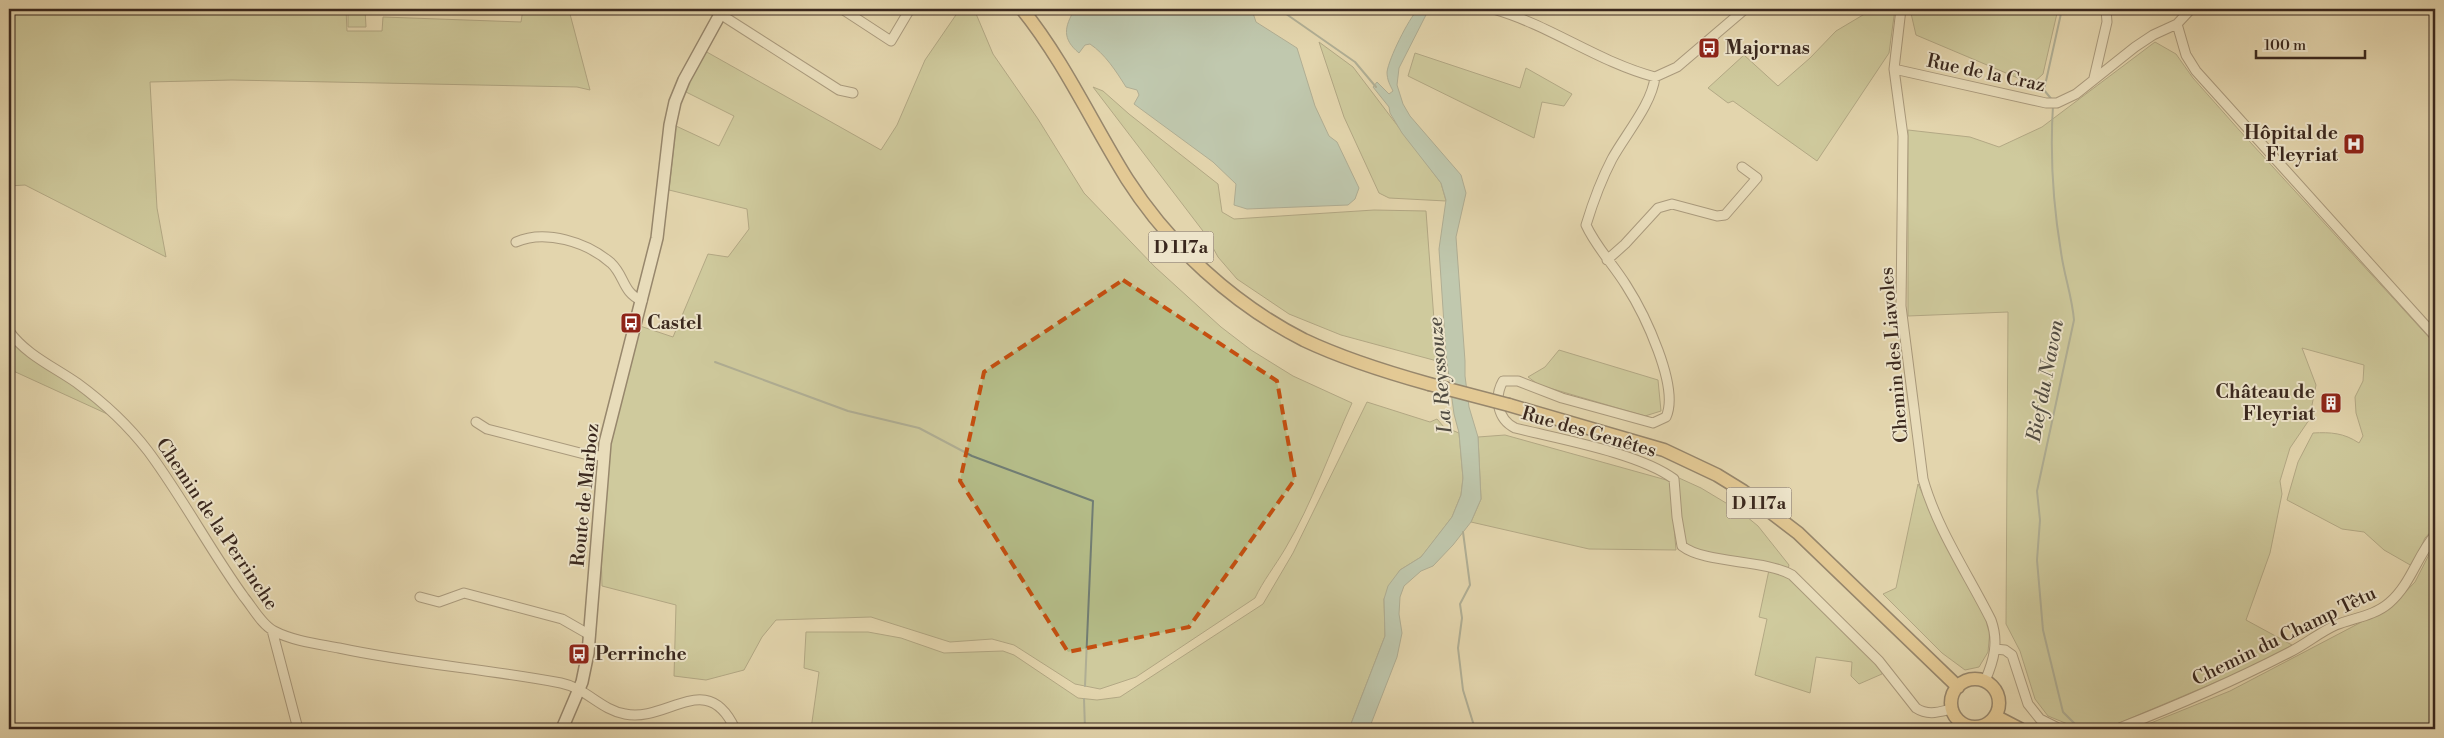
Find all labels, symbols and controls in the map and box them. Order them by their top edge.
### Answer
scale bar [2256,28,2365,60]
bus stop icon: Majornas [1697,36,1721,60]
place label: Majornas [1725,36,1810,60]
text: 100 m [2264,36,2306,55]
street label: Rue de la Craz [1924,49,2048,97]
place label: Hôpital de Fleyriat [2244,121,2338,167]
hospital icon: Hôpital de Fleyriat [2342,132,2366,156]
road number: D 117a [1148,232,1214,262]
street label: Chemin des Liavoles [1874,266,1914,444]
bus stop icon: Castel [619,311,643,335]
place label: Castel [647,311,702,335]
water label: La Reyssouze [1423,315,1459,435]
water label: Bief du Navon [2022,317,2070,445]
place label: Château de Fleyriat [2215,380,2315,426]
building icon: Château de Fleyriat [2319,391,2343,415]
street label: Rue des Genêtes [1519,401,1659,463]
street label: Route de Marboz [566,422,604,568]
street label: Chemin de la Perrinche [151,434,283,614]
road number: D 117a [1726,488,1792,518]
street label: Chemin du Champ Têtu [2188,581,2380,691]
bus stop icon: Perrinche [567,642,591,666]
place label: Perrinche [595,642,687,666]

